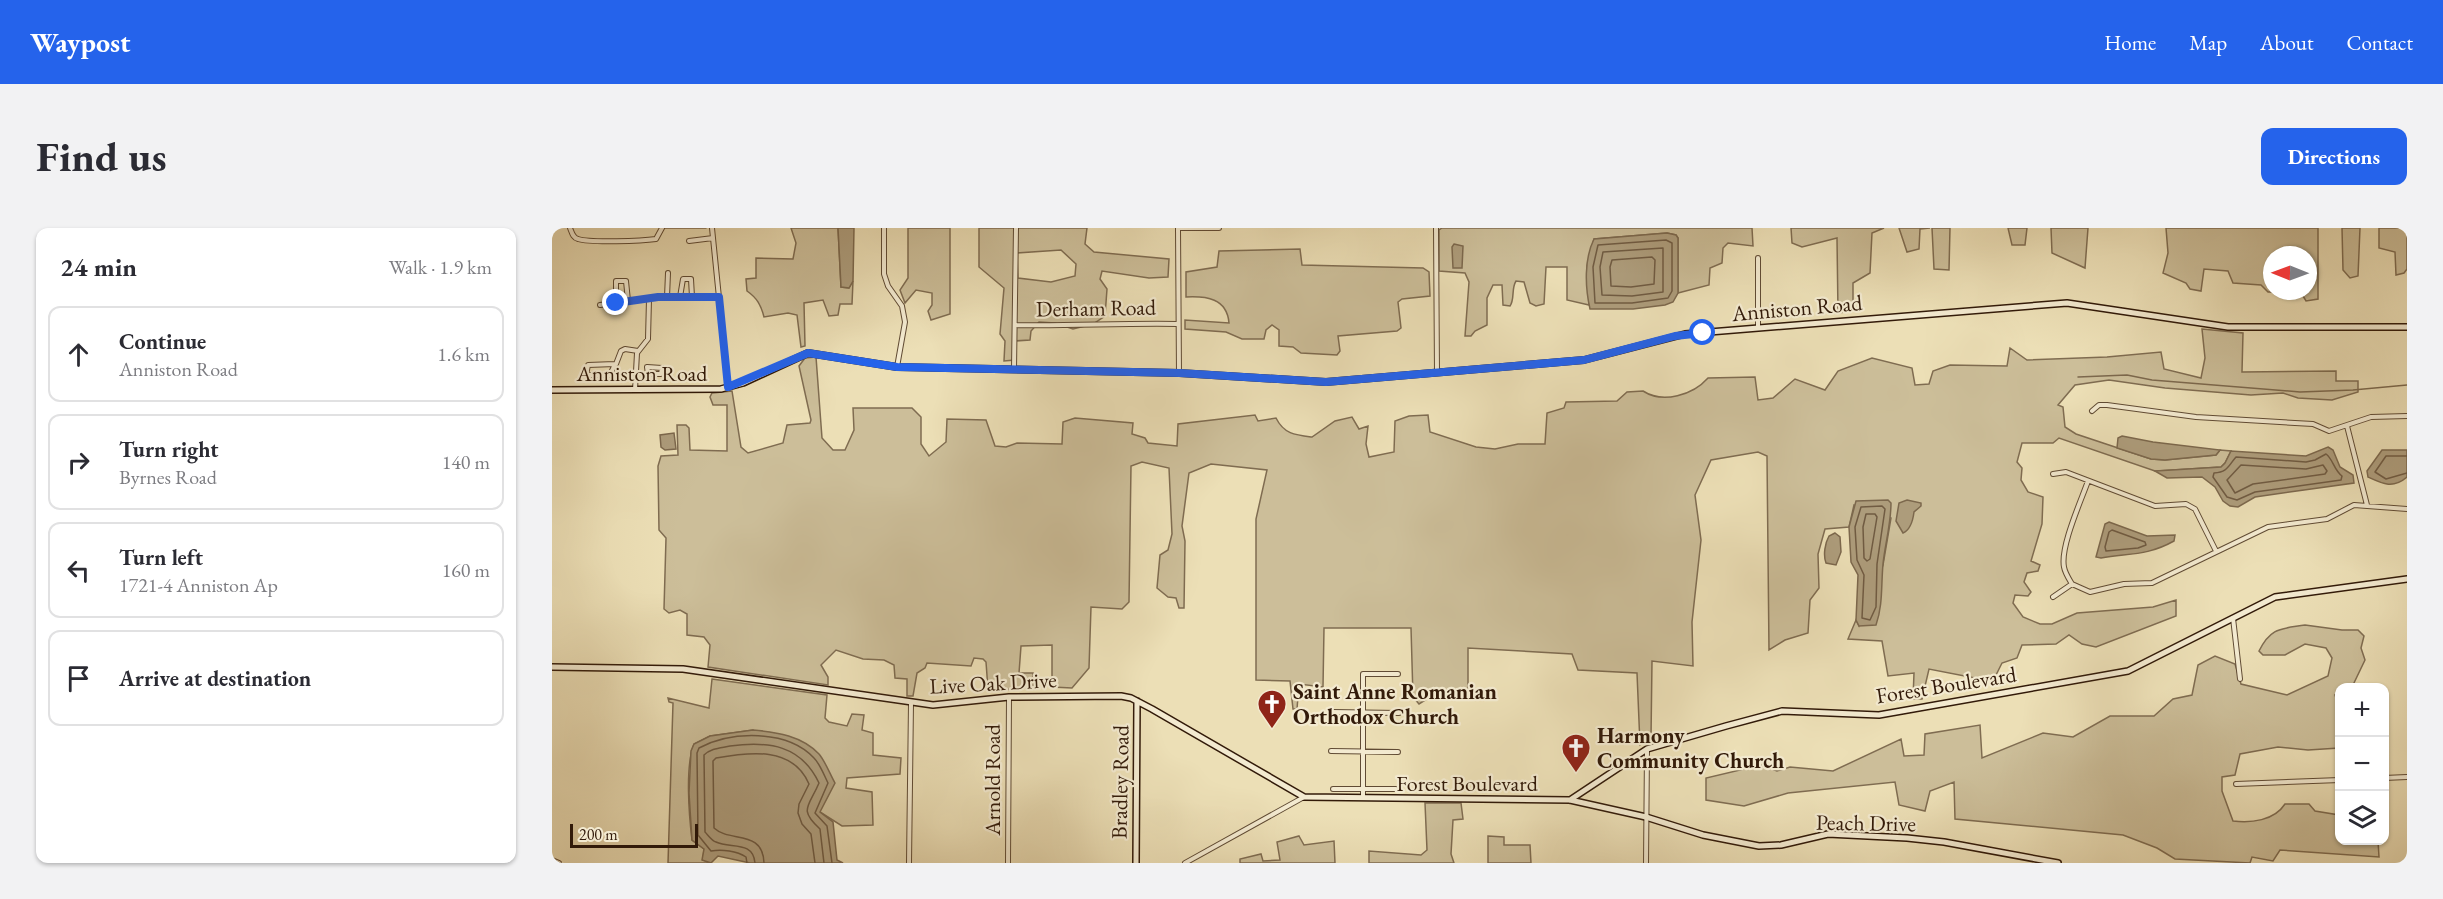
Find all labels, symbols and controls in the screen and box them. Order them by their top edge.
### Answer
text: Waypost [30,24,131,60]
text: Home [2104,29,2156,56]
text: Map [2189,29,2227,56]
text: About [2260,29,2313,56]
text: Contact [2346,29,2413,56]
button: Directions [2261,128,2407,185]
text: Find us [36,129,167,184]
north arrow [2263,246,2317,300]
text: 24 min [60,250,137,284]
text: Walk · 1.9 km [389,254,492,280]
street label: Anniston Road [1730,288,1864,328]
route end [602,289,628,315]
street label: Derham Road [1036,292,1157,324]
route start [1689,319,1715,345]
text: Continue [119,327,206,356]
icon: ahead [62,338,95,371]
text: 1.6 km [437,341,490,367]
text: Anniston Road [119,356,238,382]
street label: Anniston Road [576,359,708,388]
text: Turn right [119,435,218,464]
icon: right [62,446,95,479]
text: 140 m [442,449,490,475]
text: Byrnes Road [119,464,217,490]
text: Turn left [119,543,203,572]
icon: left [62,554,95,587]
text: 160 m [442,557,490,583]
text: 1721-4 Anniston Ap [119,572,278,598]
street label: Forest Boulevard [1874,659,2019,710]
icon: arrive [62,662,95,695]
text: Arrive at destination [119,664,311,693]
street label: Live Oak Drive [929,665,1058,701]
place label: Saint Anne Romanian Orthodox Church [1293,677,1497,731]
map controls [2335,683,2389,845]
button: + [2335,683,2389,737]
church icon: Saint Anne Romanian Orthodox Church [1256,688,1288,730]
place label: Harmony Community Church [1597,721,1784,775]
street label: Arnold Road [978,723,1007,837]
street label: Bradley Road [1105,724,1136,839]
church icon: Harmony Community Church [1560,732,1592,774]
button: − [2335,737,2389,791]
street label: Forest Boulevard [1396,769,1539,798]
button: layers [2335,791,2389,845]
street label: Peach Drive [1816,808,1917,838]
scale bar [570,821,698,848]
text: 200 m [579,824,618,845]

